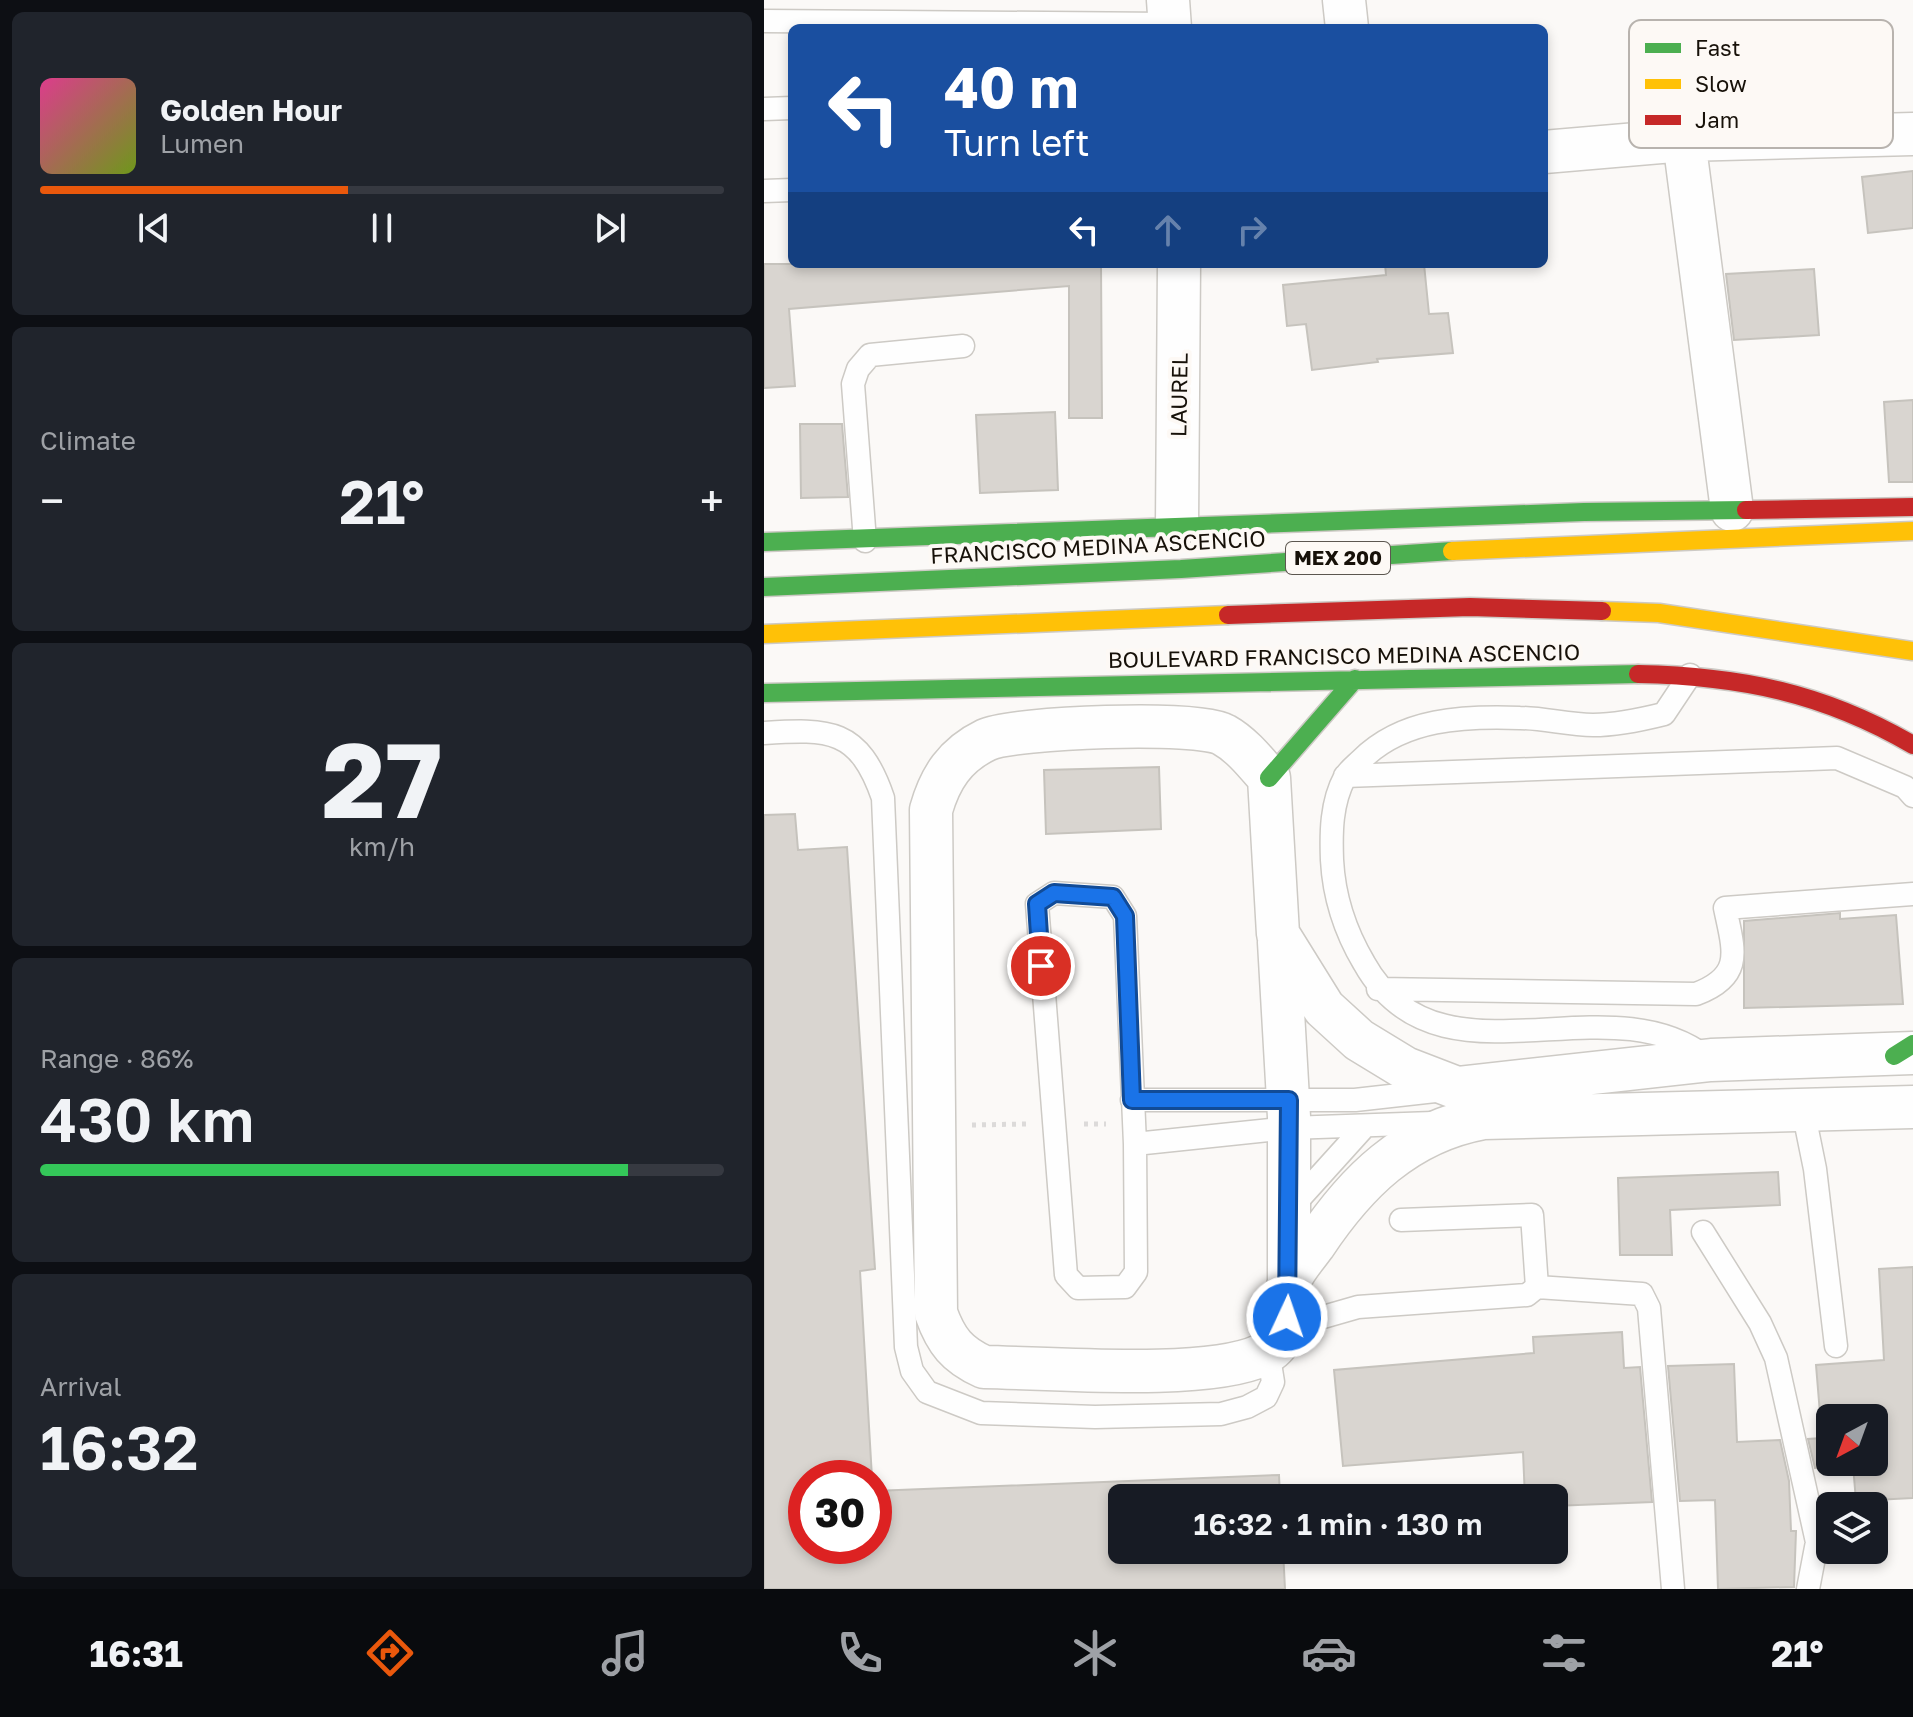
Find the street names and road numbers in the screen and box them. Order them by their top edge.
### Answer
street label: LAUREL [1164,352,1193,437]
street label: FRANCISCO MEDINA ASCENCIO [930,524,1266,569]
road number: MEX 200 [1286,542,1390,574]
street label: BOULEVARD FRANCISCO MEDINA ASCENCIO [1108,638,1580,673]

